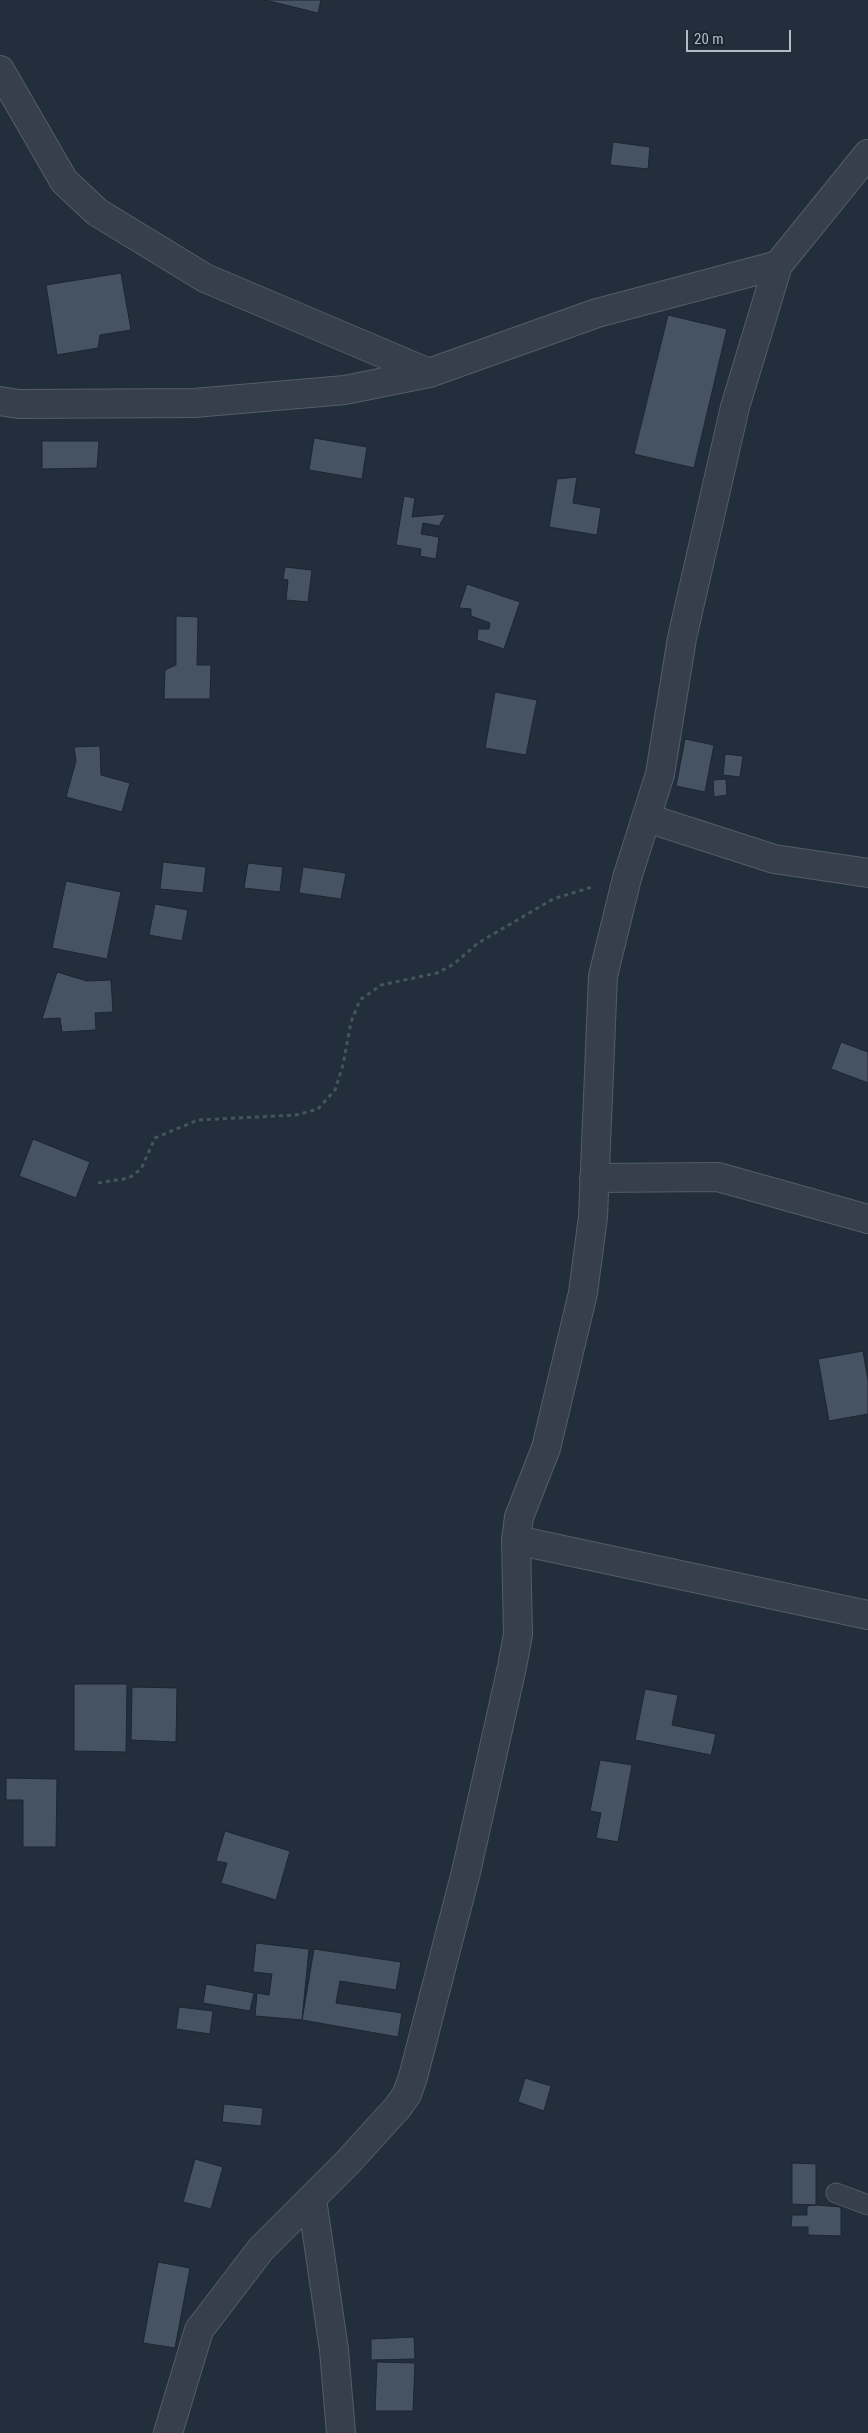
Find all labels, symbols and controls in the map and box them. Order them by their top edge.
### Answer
scale bar [688,20,793,52]
text: 20 m [694,30,724,48]

